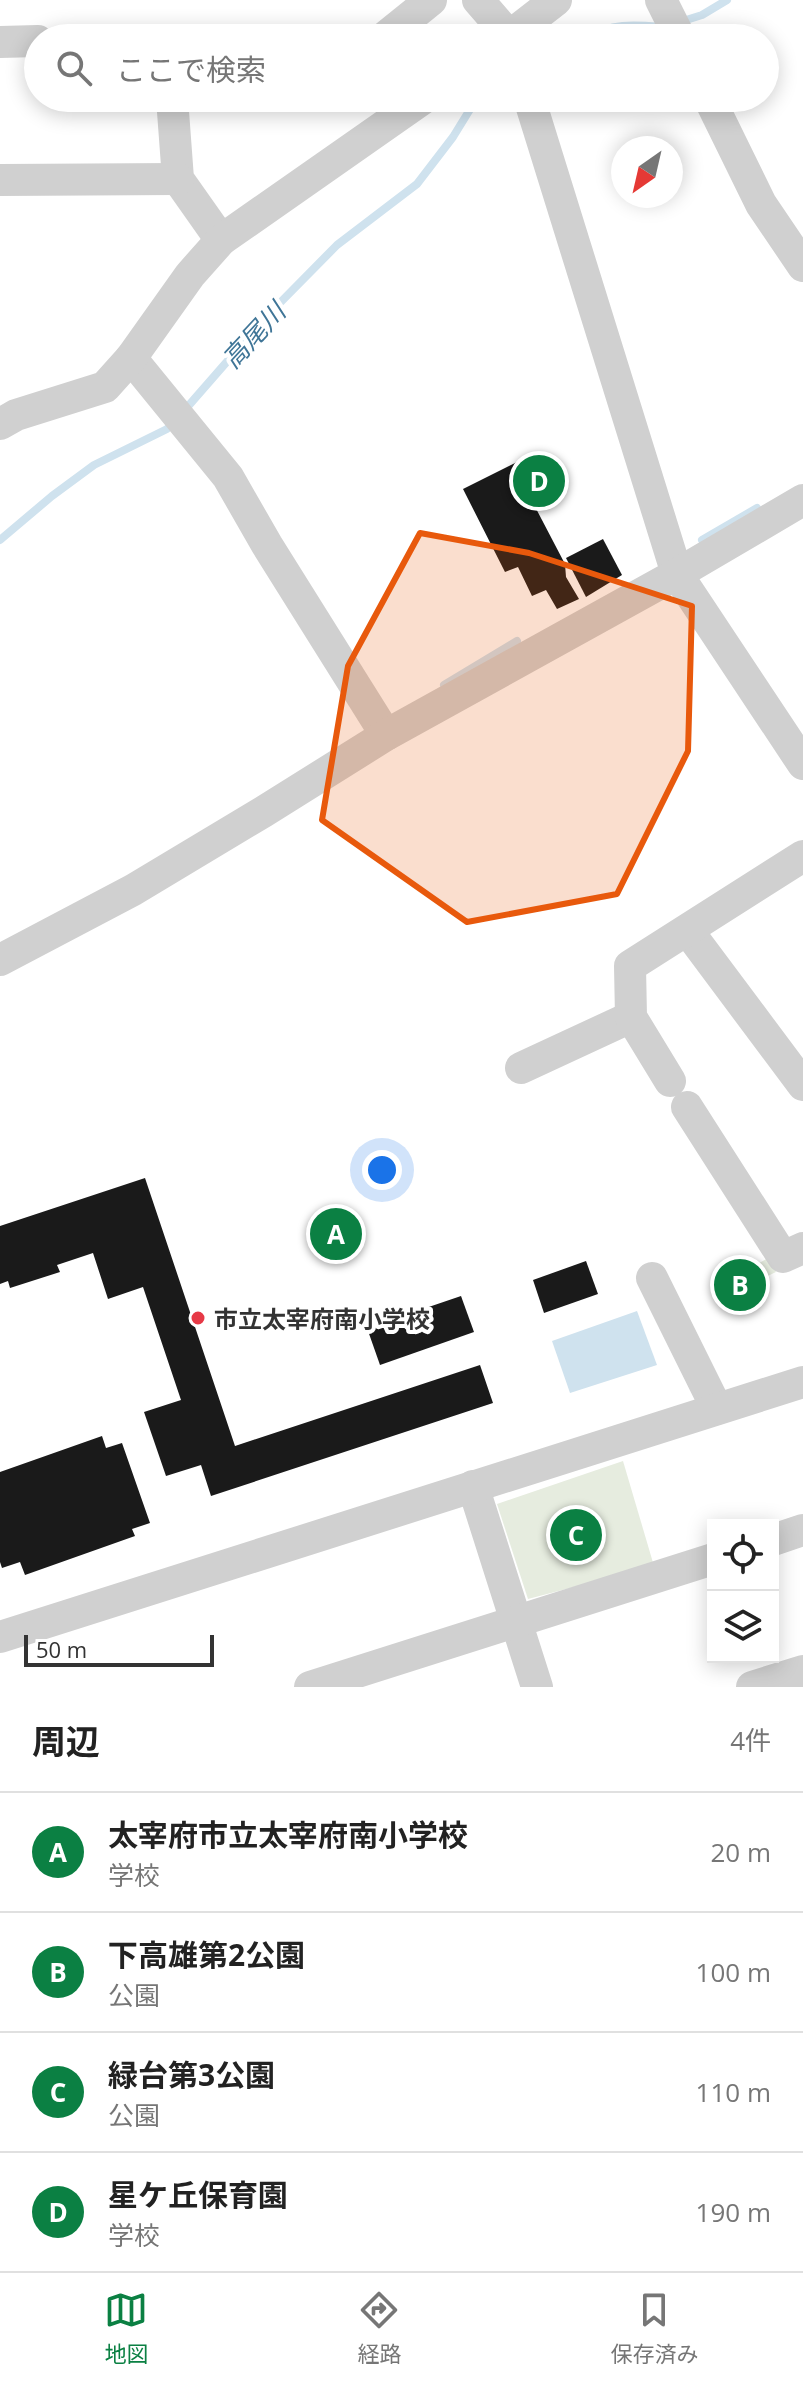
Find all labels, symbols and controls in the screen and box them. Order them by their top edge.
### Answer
search box [24,24,779,112]
icon: search [52,46,96,90]
text: ここで検索 [116,49,266,90]
north arrow [611,136,683,208]
water label: 高尾川 [213,292,295,376]
pin: D [513,451,565,511]
your location [362,1150,402,1190]
pin: A [310,1204,362,1264]
pin: B [714,1255,766,1315]
place label: 市立太宰府南小学校 [214,1302,430,1335]
marker: 市立太宰府南小学校 [189,1309,207,1327]
pin: C [550,1505,602,1565]
map controls [707,1519,779,1663]
button: locate [707,1519,779,1591]
button: layers [707,1591,779,1663]
scale bar [24,1631,214,1667]
text: 50 m [36,1634,87,1664]
text: 周辺 [32,1718,100,1764]
text: 4件 [730,1722,771,1758]
text: 太宰府市立太宰府南小学校 [108,1814,468,1855]
text: A [49,1834,67,1870]
text: 20 m [710,1834,771,1870]
text: 学校 [108,1857,160,1893]
text: 下高雄第2公園 [108,1934,305,1975]
text: B [49,1954,67,1990]
text: 100 m [696,1954,771,1990]
text: 公園 [108,1977,160,2013]
text: 緑台第3公園 [108,2054,275,2095]
text: C [50,2074,66,2110]
text: 110 m [696,2074,771,2110]
text: 公園 [108,2097,160,2133]
text: 星ケ丘保育園 [108,2174,288,2215]
text: D [48,2194,68,2230]
text: 190 m [696,2194,771,2230]
text: 学校 [108,2217,160,2253]
tab: 地図 [104,2288,149,2368]
tab: 経路 [357,2288,402,2368]
tab: 保存済み [610,2288,699,2368]

